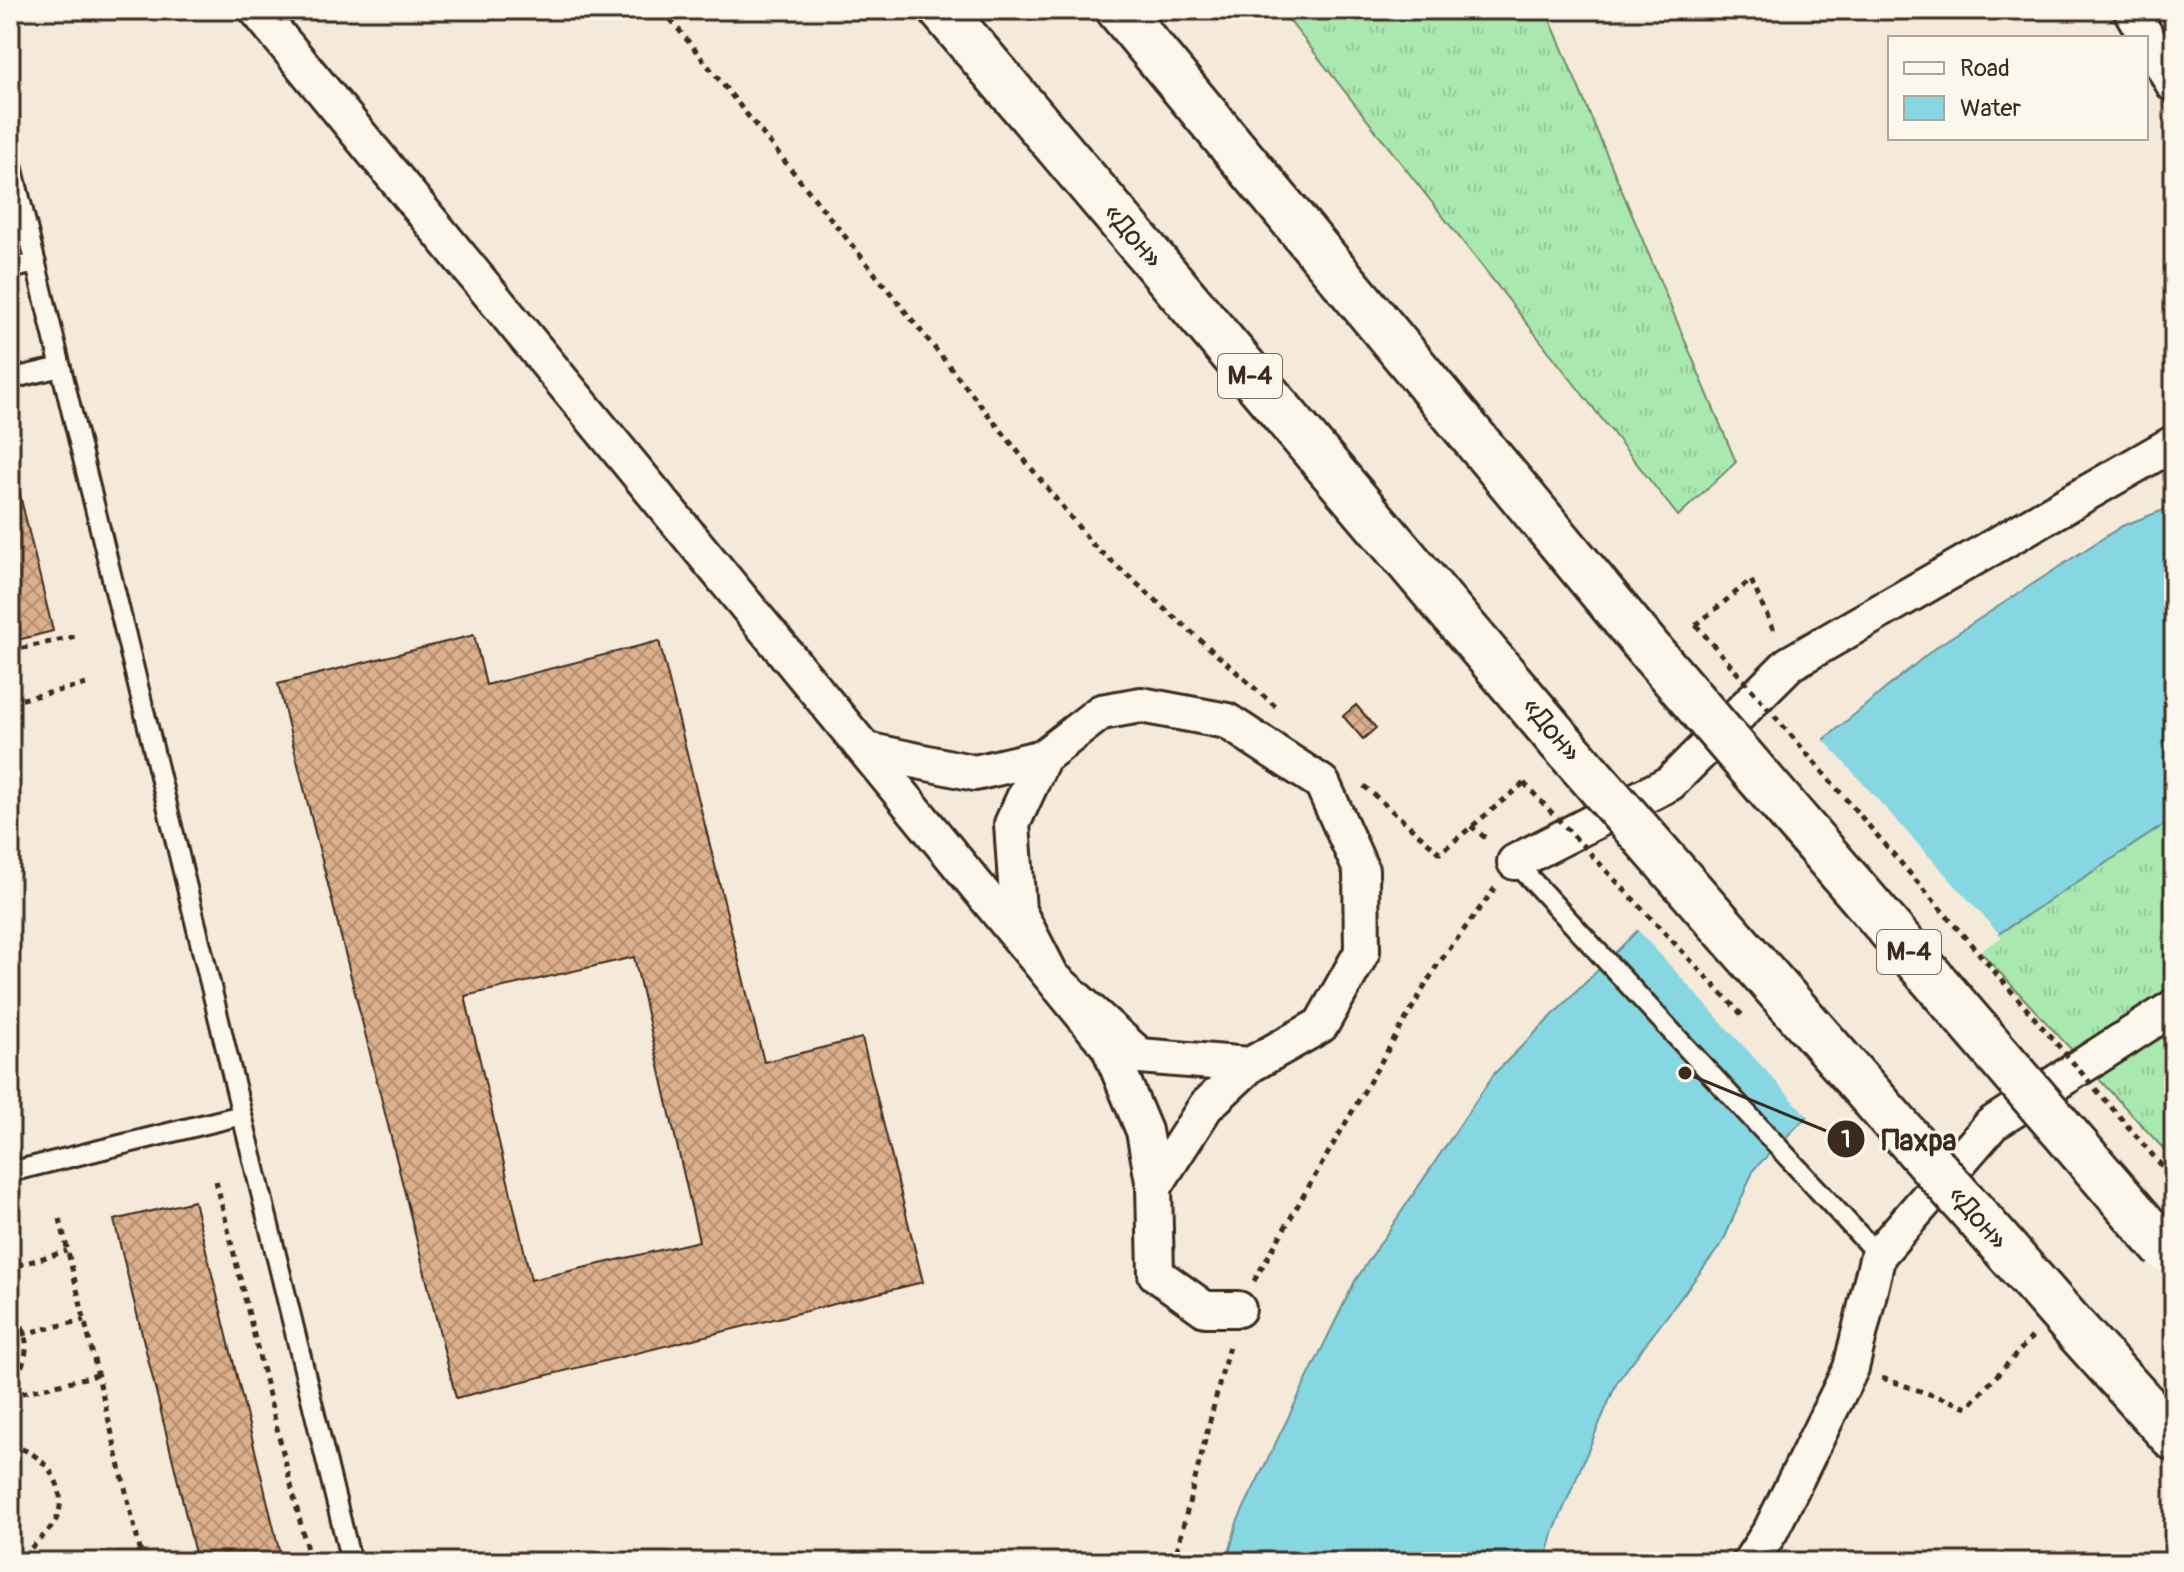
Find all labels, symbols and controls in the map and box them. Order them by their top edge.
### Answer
legend [1888,36,2148,140]
text: Road [1960,54,2010,83]
text: Water [1960,94,2021,123]
street label: «Дон» [1096,197,1170,276]
road number: М-4 [1218,354,1282,398]
street label: «Дон» [1514,690,1588,770]
road number: М-4 [1877,930,1941,974]
callout: Пахра [1826,1112,1973,1166]
text: Пахра [1881,1122,1957,1159]
text: 1 [1841,1125,1851,1154]
street label: «Дон» [1940,1178,2015,1257]

